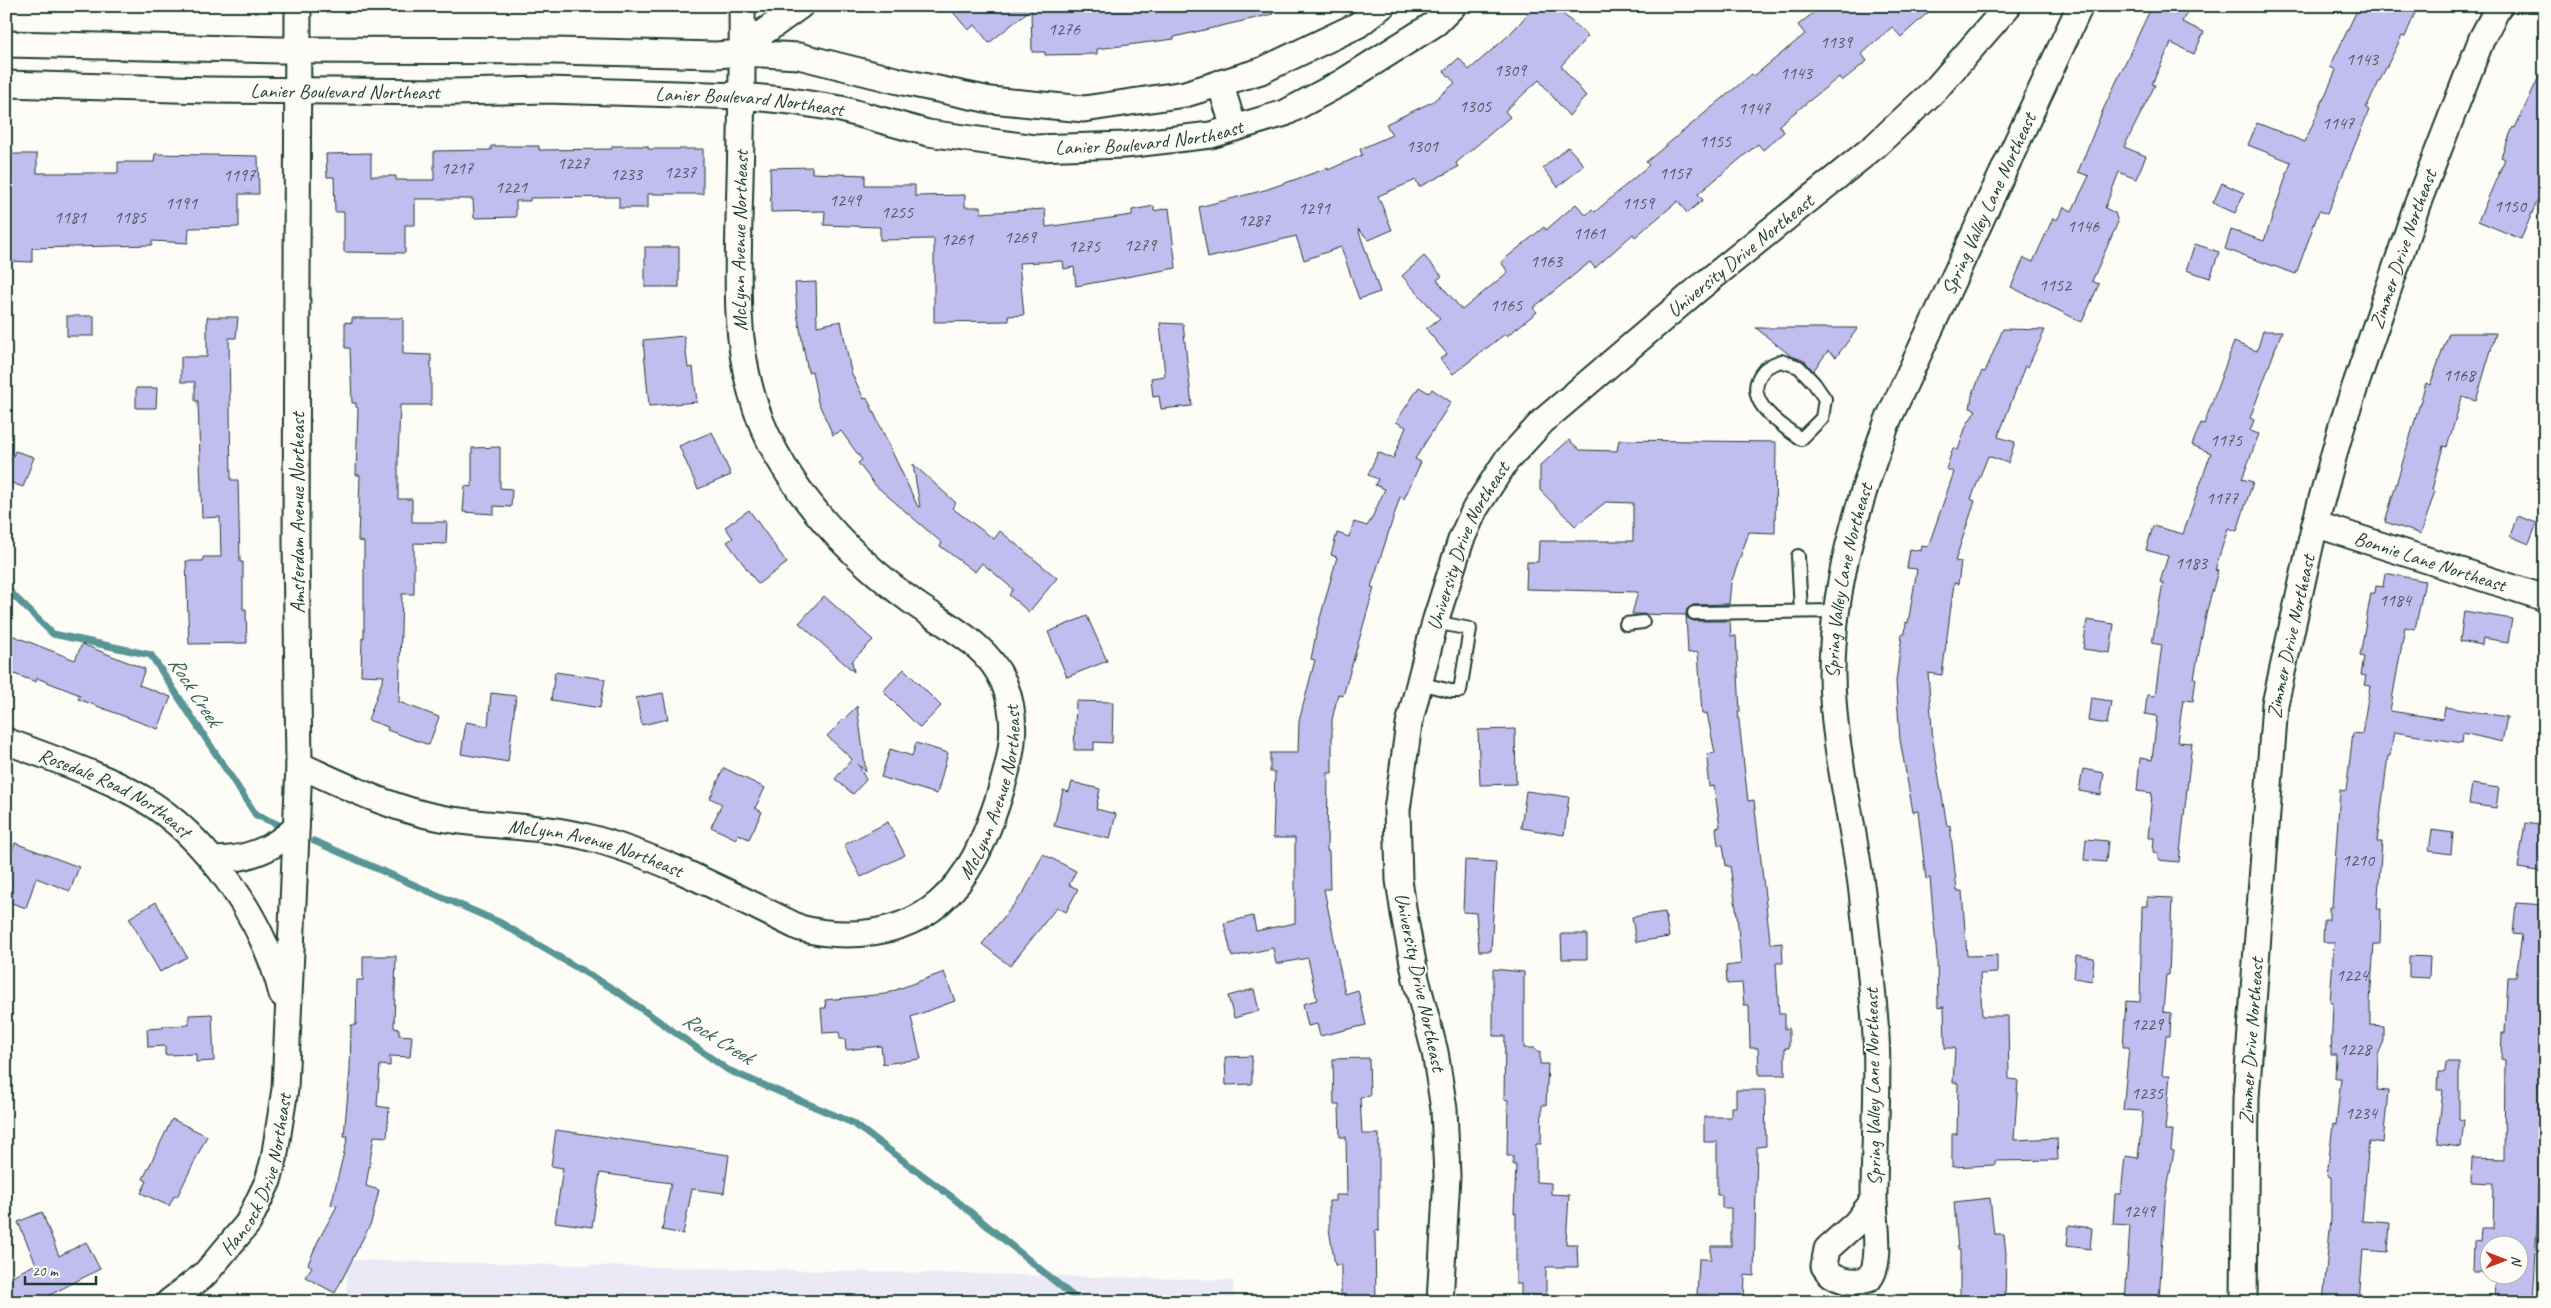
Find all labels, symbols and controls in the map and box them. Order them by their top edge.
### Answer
house number: 1276 [1048,18,1081,40]
house number: 1139 [1820,31,1854,53]
house number: 1143 [2346,48,2380,70]
house number: 1309 [1494,59,1528,81]
house number: 1143 [1780,62,1814,84]
street label: Lanier Boulevard Northeast [250,78,442,104]
street label: Lanier Boulevard Northeast [655,81,848,122]
house number: 1305 [1459,95,1492,117]
house number: 1147 [1738,97,1771,119]
street label: Spring Valley Lane Northeast [1935,107,2042,299]
house number: 1147 [2322,112,2355,134]
street label: Lanier Boulevard Northeast [1055,113,1248,160]
house number: 1155 [1699,130,1732,152]
house number: 1301 [1406,135,1439,157]
street label: McLynn Avenue Northeast [726,148,753,332]
house number: 1227 [557,152,590,174]
house number: 1217 [441,157,474,179]
house number: 1237 [664,161,697,183]
house number: 1157 [1659,162,1692,184]
house number: 1233 [610,163,644,185]
house number: 1197 [223,164,256,186]
street label: Zimmer Drive Northeast [2363,164,2443,332]
house number: 1221 [495,176,528,198]
street label: University Drive Northeast [1662,187,1820,323]
house number: 1249 [829,189,863,211]
house number: 1191 [165,192,198,214]
house number: 1159 [1622,192,1656,214]
house number: 1150 [2494,195,2528,217]
house number: 1291 [1298,197,1331,219]
house number: 1255 [881,201,914,223]
house number: 1181 [54,206,87,228]
house number: 1185 [114,206,147,228]
house number: 1287 [1238,209,1271,231]
house number: 1146 [2067,215,2100,237]
house number: 1161 [1573,222,1606,244]
house number: 1269 [1004,226,1038,248]
house number: 1261 [941,228,974,250]
house number: 1279 [1124,234,1158,256]
house number: 1275 [1068,235,1101,257]
house number: 1163 [1530,250,1564,272]
house number: 1152 [2039,274,2073,296]
house number: 1165 [1490,294,1523,316]
house number: 1168 [2443,364,2477,386]
street label: Amsterdam Avenue Northeast [285,410,310,614]
house number: 1175 [2210,429,2243,451]
street label: University Drive Northeast [1421,455,1516,633]
street label: Spring Valley Lane Northeast [1819,478,1879,678]
house number: 1177 [2206,487,2239,509]
street label: Bonnie Lane Northeast [2351,525,2511,598]
street label: Zimmer Drive Northeast [2261,550,2321,719]
house number: 1183 [2175,552,2209,574]
house number: 1184 [2379,589,2413,611]
water label: Rock Creek [163,651,229,733]
street label: McLynn Avenue Northeast [952,701,1025,883]
street label: Rosedale Road Northeast [35,742,199,845]
street label: McLynn Avenue Northeast [507,813,689,884]
house number: 1210 [2342,849,2376,871]
street label: University Drive Northeast [1389,891,1452,1076]
street label: Zimmer Drive Northeast [2233,955,2269,1125]
house number: 1224 [2336,964,2370,986]
street label: Spring Valley Lane Northeast [1859,986,1887,1186]
water label: Rock Creek [678,1006,761,1071]
house number: 1229 [2131,1013,2165,1035]
house number: 1228 [2339,1038,2373,1060]
house number: 1235 [2131,1082,2164,1104]
street label: Hancock Drive Northeast [214,1090,297,1260]
house number: 1234 [2345,1102,2379,1124]
house number: 1249 [2123,1200,2157,1222]
north arrow [2478,1236,2528,1286]
scale bar [25,1253,96,1285]
text: N [2508,1256,2525,1267]
text: 20 m [32,1262,59,1281]

